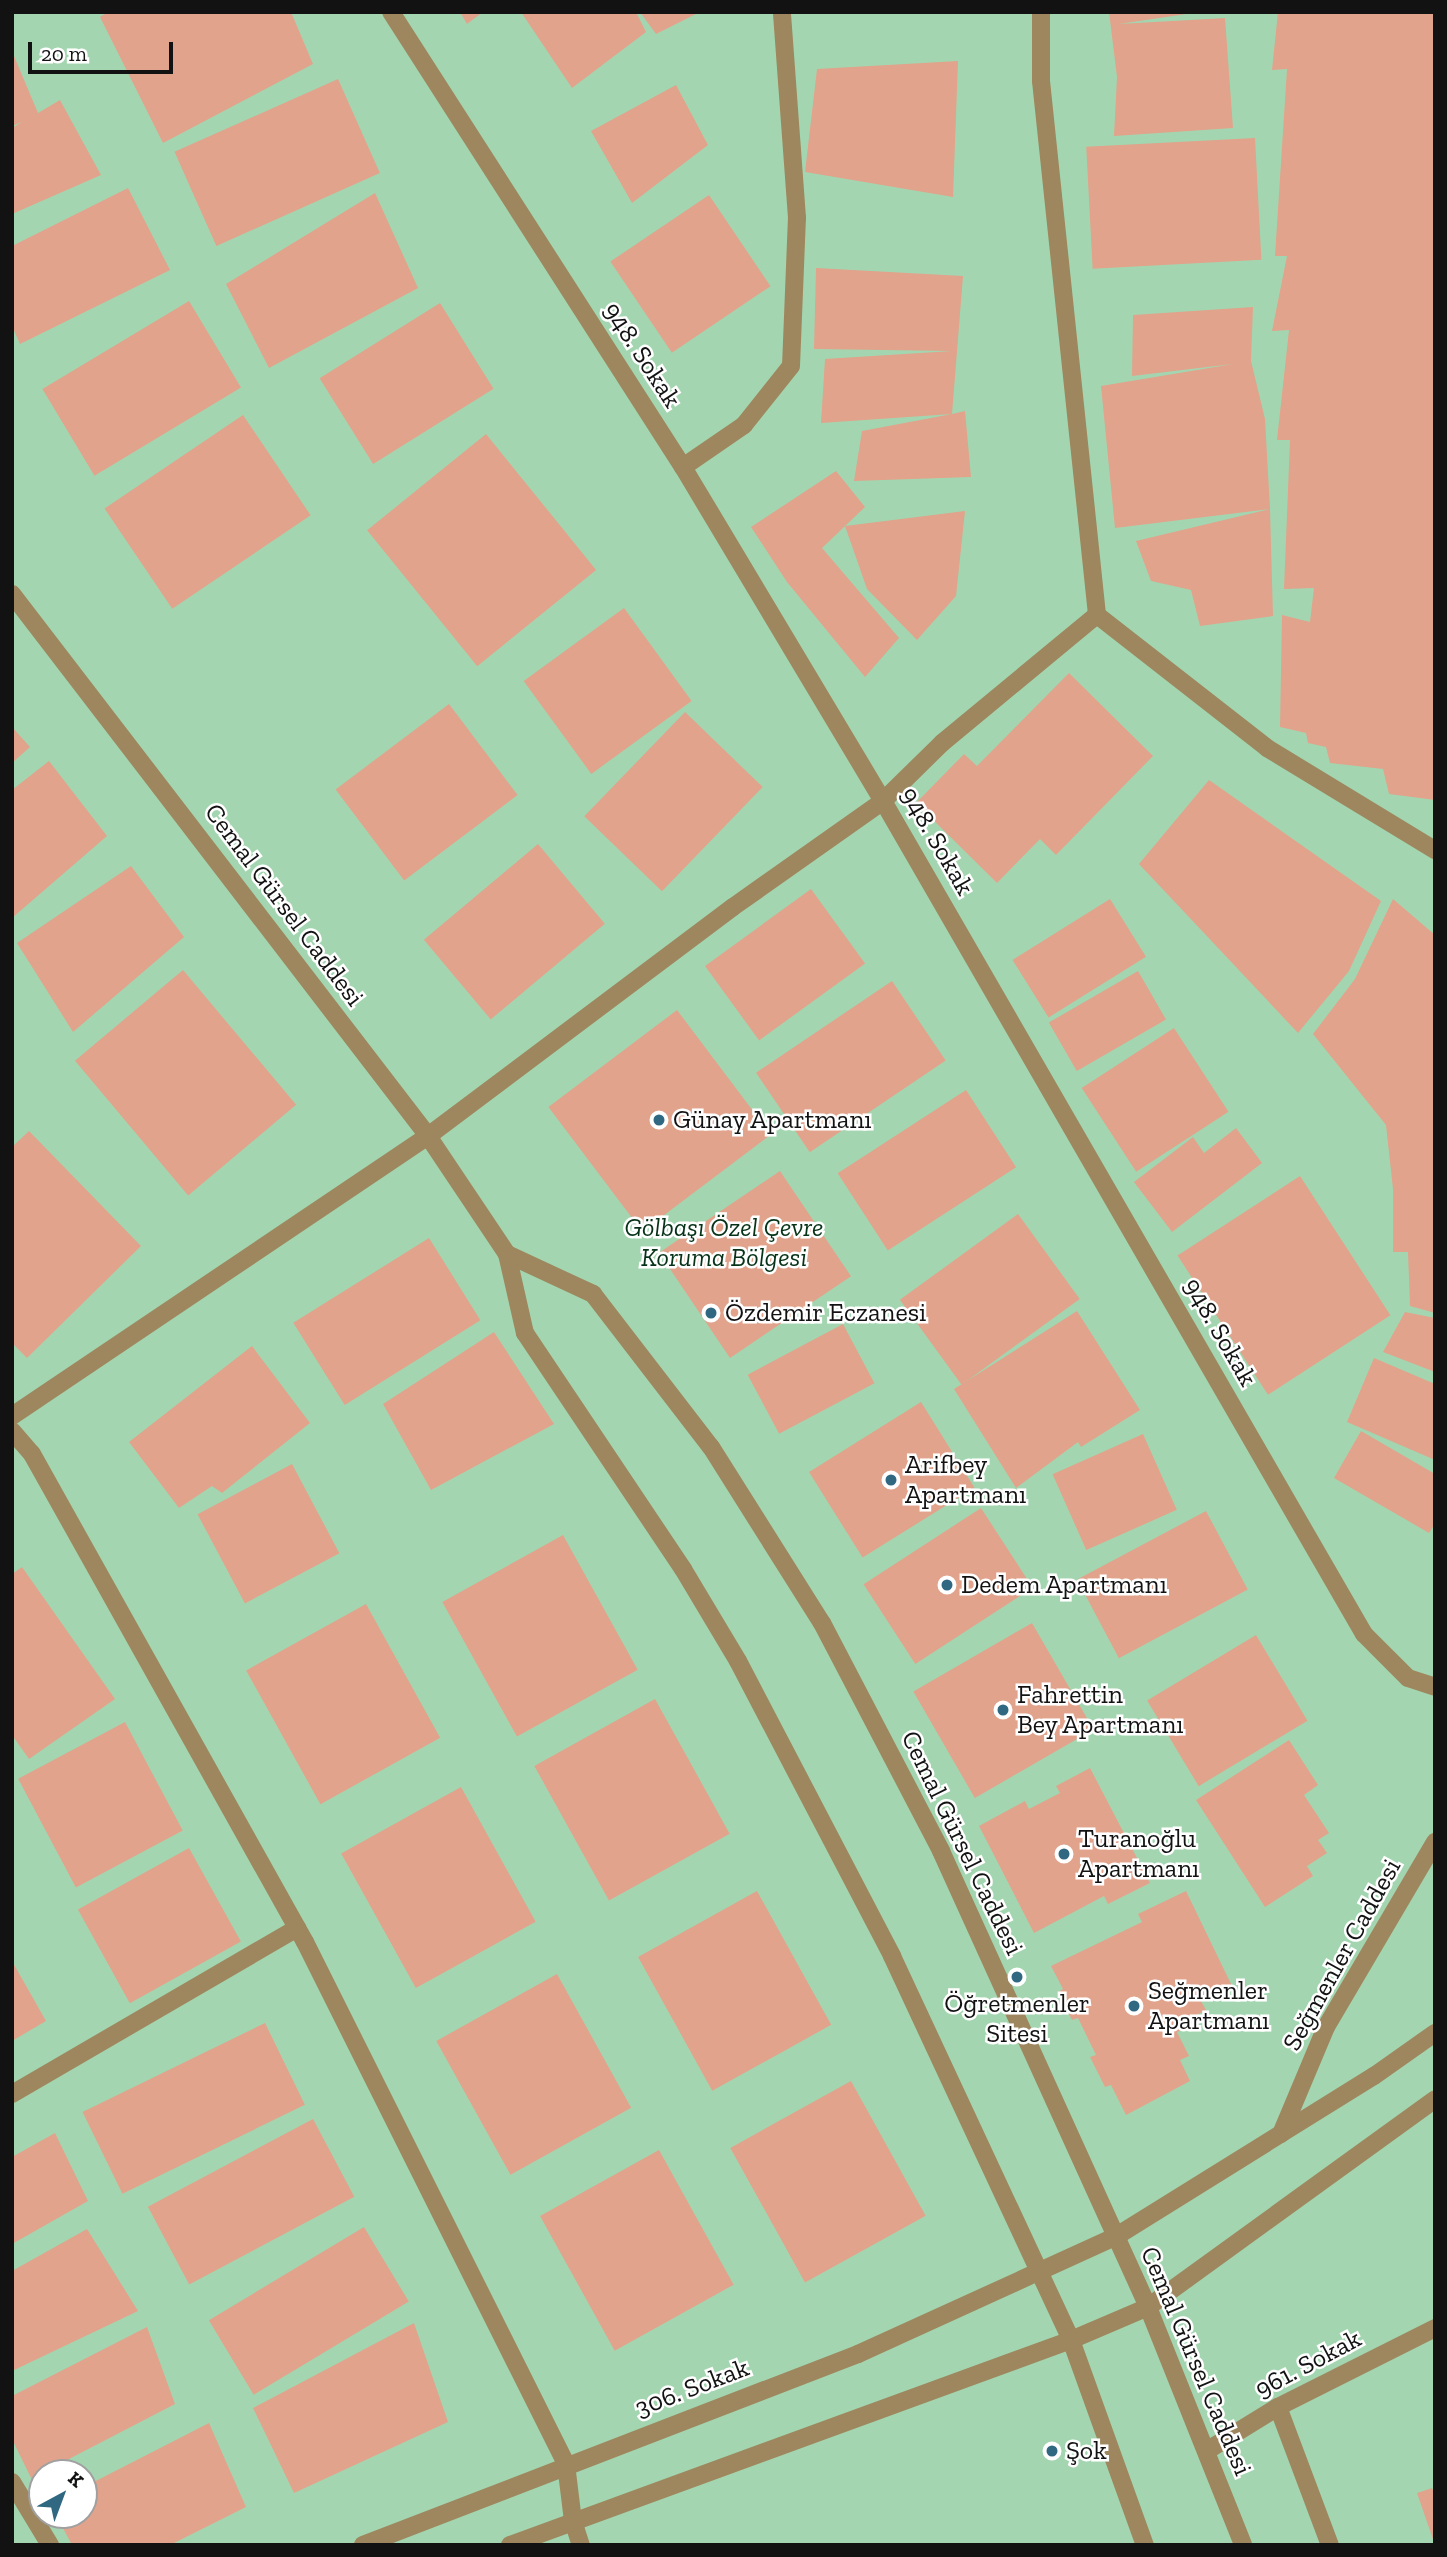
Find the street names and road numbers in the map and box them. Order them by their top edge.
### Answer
street label: 948. Sokak [596,296,688,414]
street label: 948. Sokak [894,781,980,901]
street label: Cemal Gürsel Caddesi [198,798,370,1012]
street label: 948. Sokak [1177,1272,1263,1392]
street label: Cemal Gürsel Caddesi [894,1726,1030,1960]
street label: Seğmenler Caddesi [1276,1854,1408,2056]
street label: Cemal Gürsel Caddesi [1134,2242,1258,2480]
street label: 961. Sokak [1250,2323,1366,2405]
street label: 306. Sokak [631,2352,753,2424]

